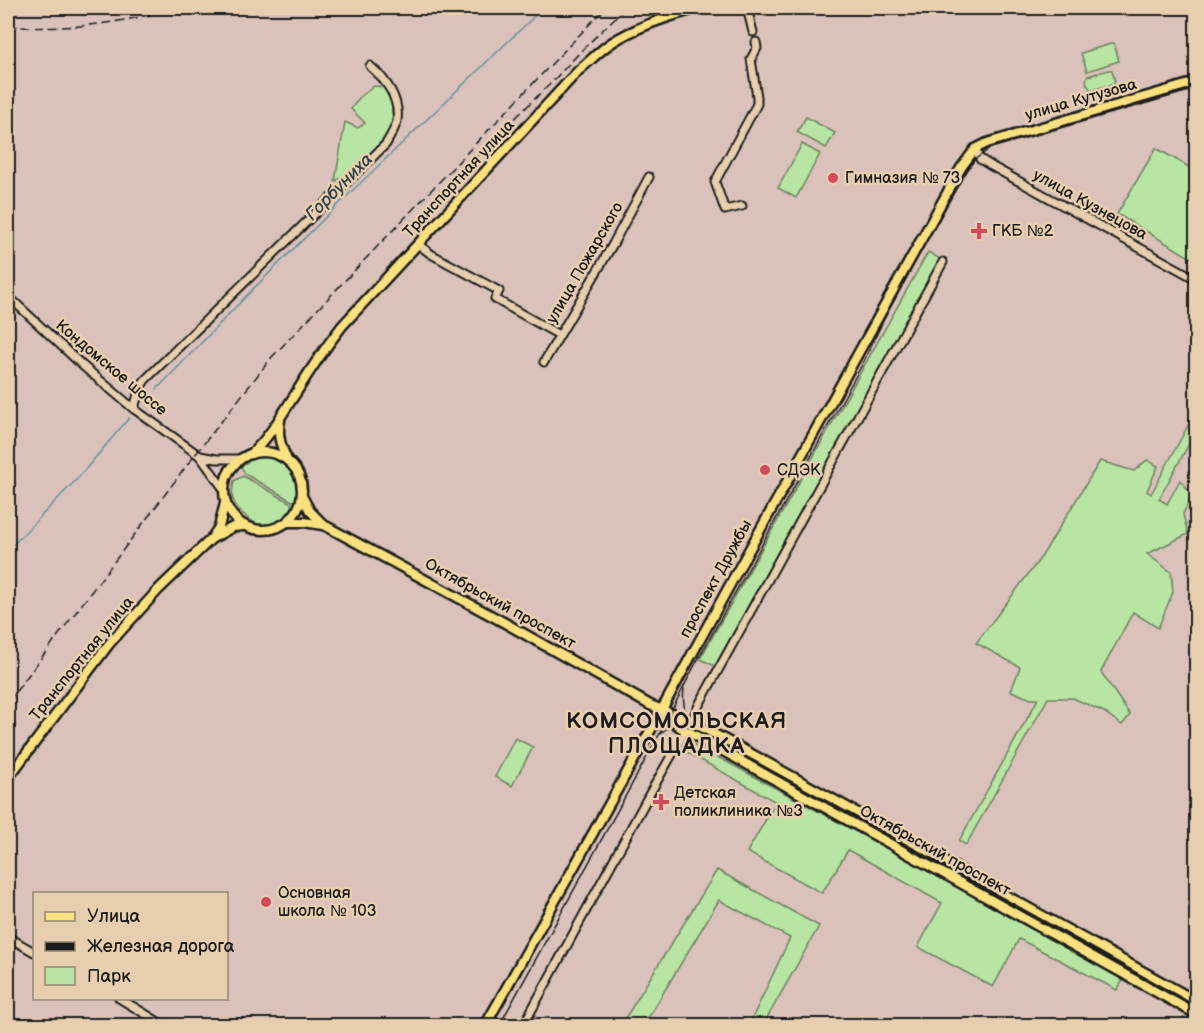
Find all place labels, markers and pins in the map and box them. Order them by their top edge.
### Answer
place label: Гимназия № 73 [845,169,961,188]
marker: Гимназия № 73 [826,171,840,185]
marker: ГКБ №2 [970,222,988,240]
place label: ГКБ №2 [992,222,1054,241]
place label: СДЭК [777,461,821,480]
marker: СДЭК [758,463,772,477]
place label: Детская поликлиника №3 [674,784,803,821]
marker: Детская поликлиника №3 [652,793,670,811]
place label: Основная школа № 103 [278,884,377,921]
marker: Основная школа № 103 [259,895,273,909]

